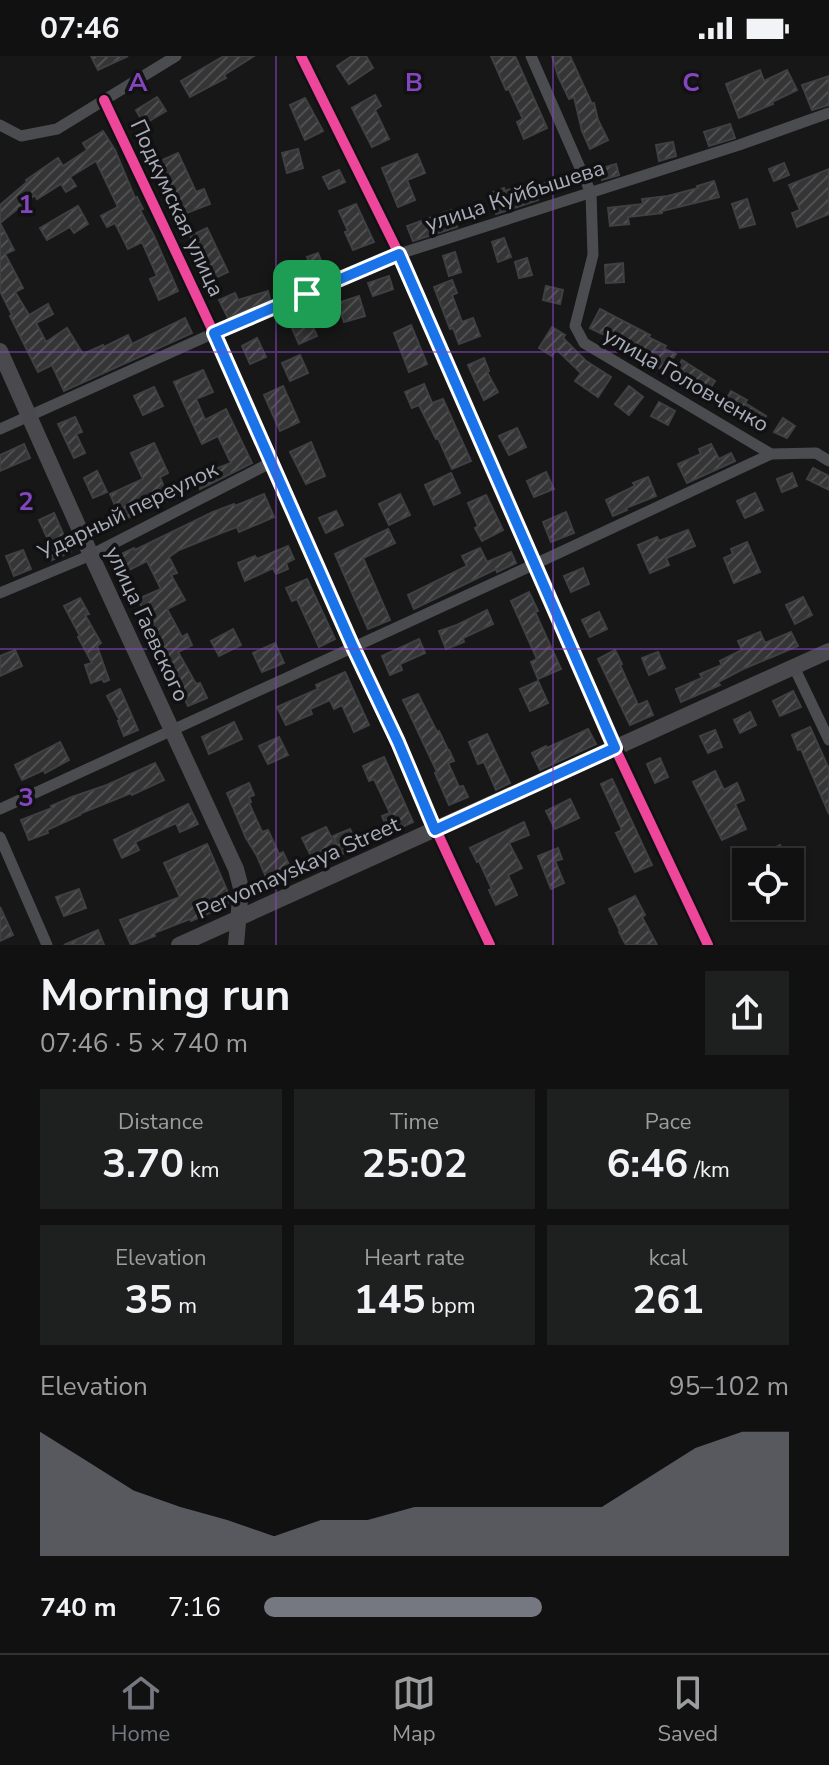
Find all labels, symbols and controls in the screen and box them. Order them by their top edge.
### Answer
text: 07:46 [40,8,119,49]
text: A [128,65,148,100]
text: B [405,65,423,100]
text: C [682,65,700,100]
street label: Подкумская улица [123,114,231,302]
street label: улица Куйбышева [422,153,608,239]
text: 1 [18,187,34,222]
pin [273,260,341,328]
icon: arrive [285,272,329,316]
street label: улица Головченко [598,320,774,440]
street label: Ударный переулок [32,454,223,568]
text: 2 [18,484,34,519]
street label: улица Гаевского [98,541,196,707]
text: 3 [18,780,34,815]
street label: Pervomayskaya Street [191,809,405,926]
map controls [732,848,804,920]
button: locate [732,848,804,920]
text: Morning run [40,966,290,1026]
button: share [705,971,789,1055]
text: 07:46 · 5 × 740 m [40,1026,248,1061]
text: Distance [118,1107,204,1137]
text: Time [390,1107,439,1137]
text: Pace [645,1107,692,1137]
text: 3.70 [102,1137,184,1191]
text: 25:02 [362,1137,467,1191]
text: 6:46 [606,1137,688,1191]
text: km [184,1155,220,1185]
text: /km [688,1155,730,1185]
text: Elevation [115,1243,206,1273]
text: Heart rate [364,1243,465,1273]
text: kcal [649,1243,688,1273]
text: 35 [125,1273,173,1327]
text: 145 [353,1273,425,1327]
text: 261 [632,1273,704,1327]
text: m [173,1291,197,1321]
text: bpm [425,1291,476,1321]
text: Elevation [40,1369,148,1404]
text: 95–102 m [669,1369,789,1404]
text: 740 m [40,1590,117,1625]
text: 7:16 [168,1590,221,1625]
tab: Home [111,1671,170,1749]
tab: Map [392,1671,436,1749]
tab: Saved [657,1671,718,1749]

